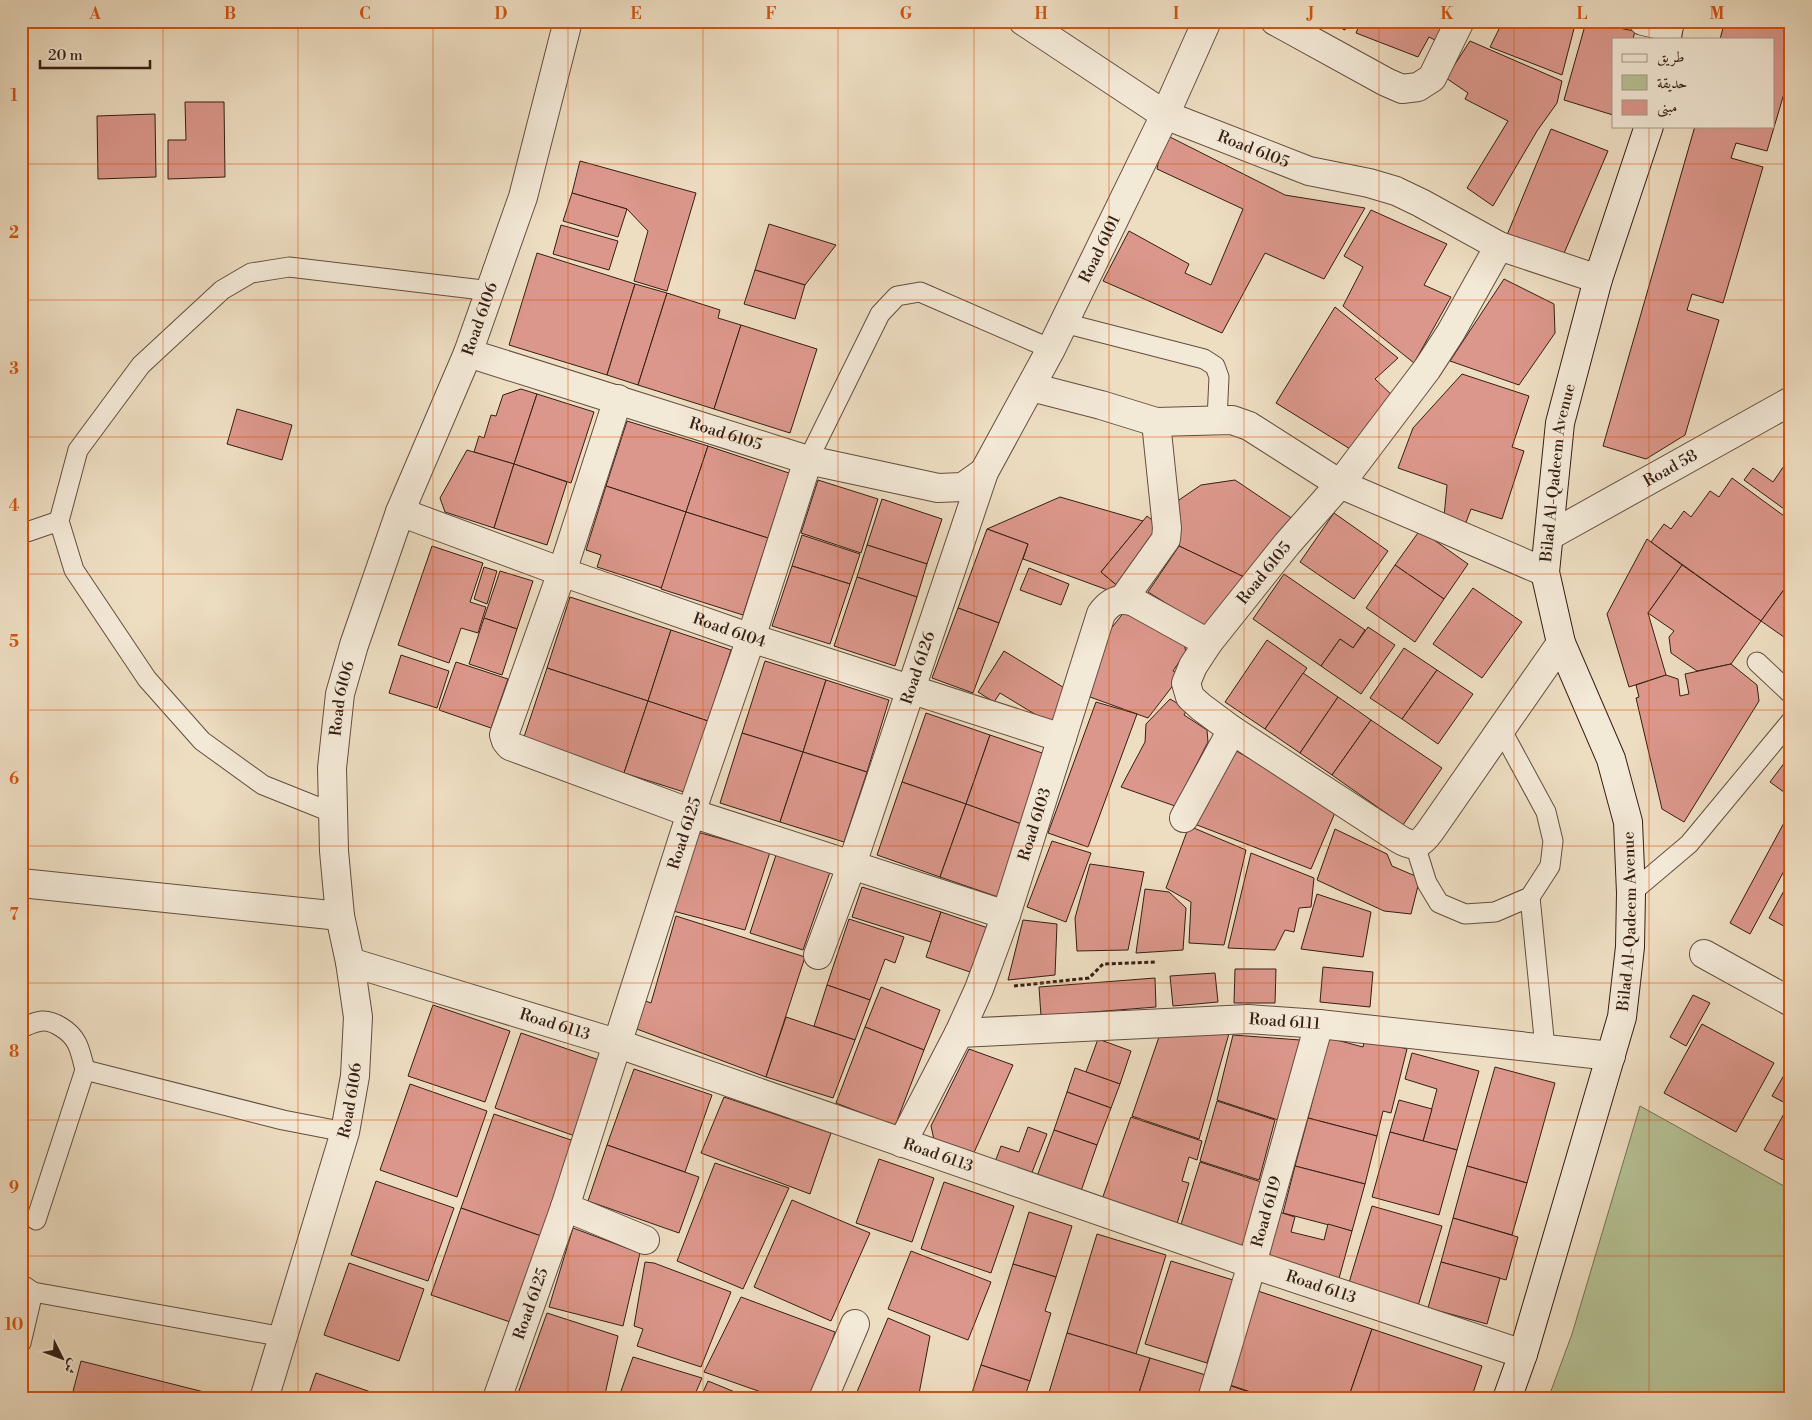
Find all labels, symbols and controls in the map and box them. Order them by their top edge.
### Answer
text: A [88,4,101,24]
text: B [224,4,236,24]
text: C [359,4,371,24]
text: D [495,4,508,24]
text: E [630,4,642,24]
text: F [765,4,777,24]
text: G [900,4,913,24]
text: H [1034,4,1048,24]
text: I [1173,4,1179,24]
text: J [1306,4,1314,24]
text: K [1441,4,1455,24]
text: L [1577,4,1588,24]
text: M [1710,4,1725,24]
scale bar [40,38,150,70]
legend [1612,38,1774,128]
text: 20 m [48,46,83,65]
text: طريق [1657,48,1684,67]
text: حديقة [1657,74,1687,93]
text: 1 [10,86,18,106]
text: مبنى [1657,98,1677,118]
street label: Road 6105 [1214,126,1292,172]
street label: Road 6101 [1075,212,1125,286]
text: 2 [9,223,19,243]
street label: Road 6106 [458,279,502,358]
text: 3 [9,359,19,379]
street label: Bilad Al-Qadeem Avenue [1536,381,1580,564]
street label: Road 6105 [687,413,765,455]
street label: Road 58 [1640,445,1701,491]
text: 4 [9,496,20,516]
street label: Road 6105 [1232,537,1296,609]
street label: Road 6104 [690,608,769,652]
street label: Road 6126 [896,629,940,707]
text: 5 [9,632,19,652]
street label: Road 6106 [325,658,359,737]
text: 6 [9,769,19,789]
street label: Road 6103 [1014,785,1056,863]
street label: Road 6125 [664,794,706,872]
street label: Bilad Al-Qadeem Avenue [1613,831,1641,1013]
text: 7 [9,905,19,925]
street label: Road 6113 [517,1004,593,1045]
street label: Road 6111 [1248,1009,1321,1034]
text: 8 [9,1042,19,1062]
street label: Road 6106 [334,1062,366,1141]
street label: Road 6113 [900,1134,976,1176]
street label: Road 6119 [1247,1174,1286,1250]
text: 9 [9,1178,19,1198]
street label: Road 6125 [509,1265,553,1342]
street label: Road 6113 [1283,1266,1359,1308]
text: 10 [5,1315,23,1335]
north arrow [38,1332,88,1382]
text: ش [60,1355,82,1377]

